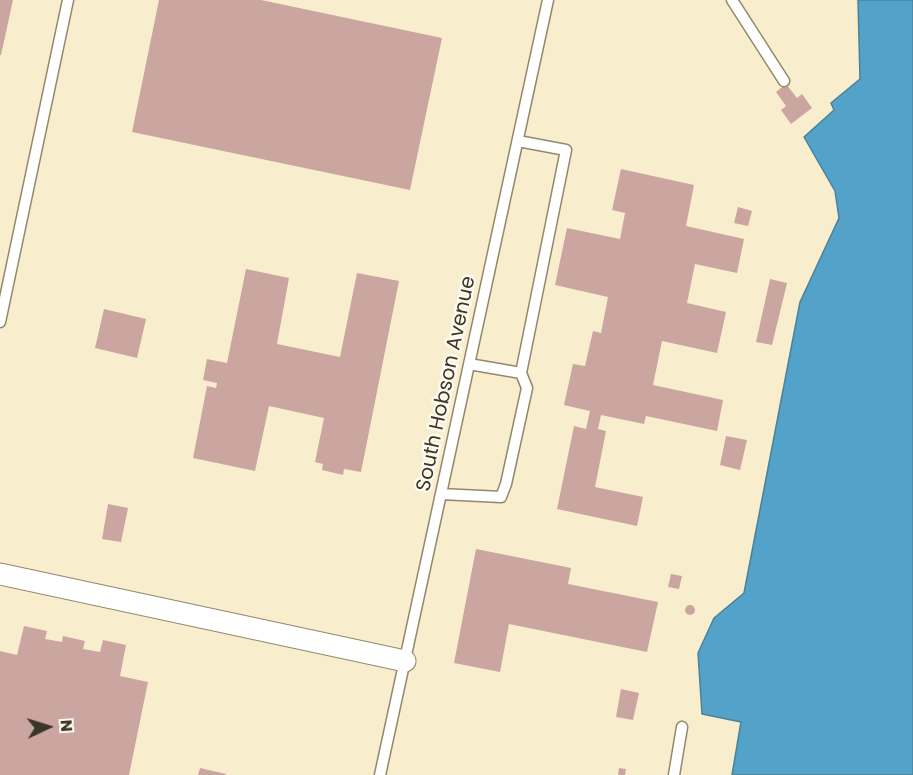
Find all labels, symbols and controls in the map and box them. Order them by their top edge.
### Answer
street label: South Hobson Avenue [412,274,482,494]
north arrow [18,697,78,757]
text: N [55,719,78,733]

